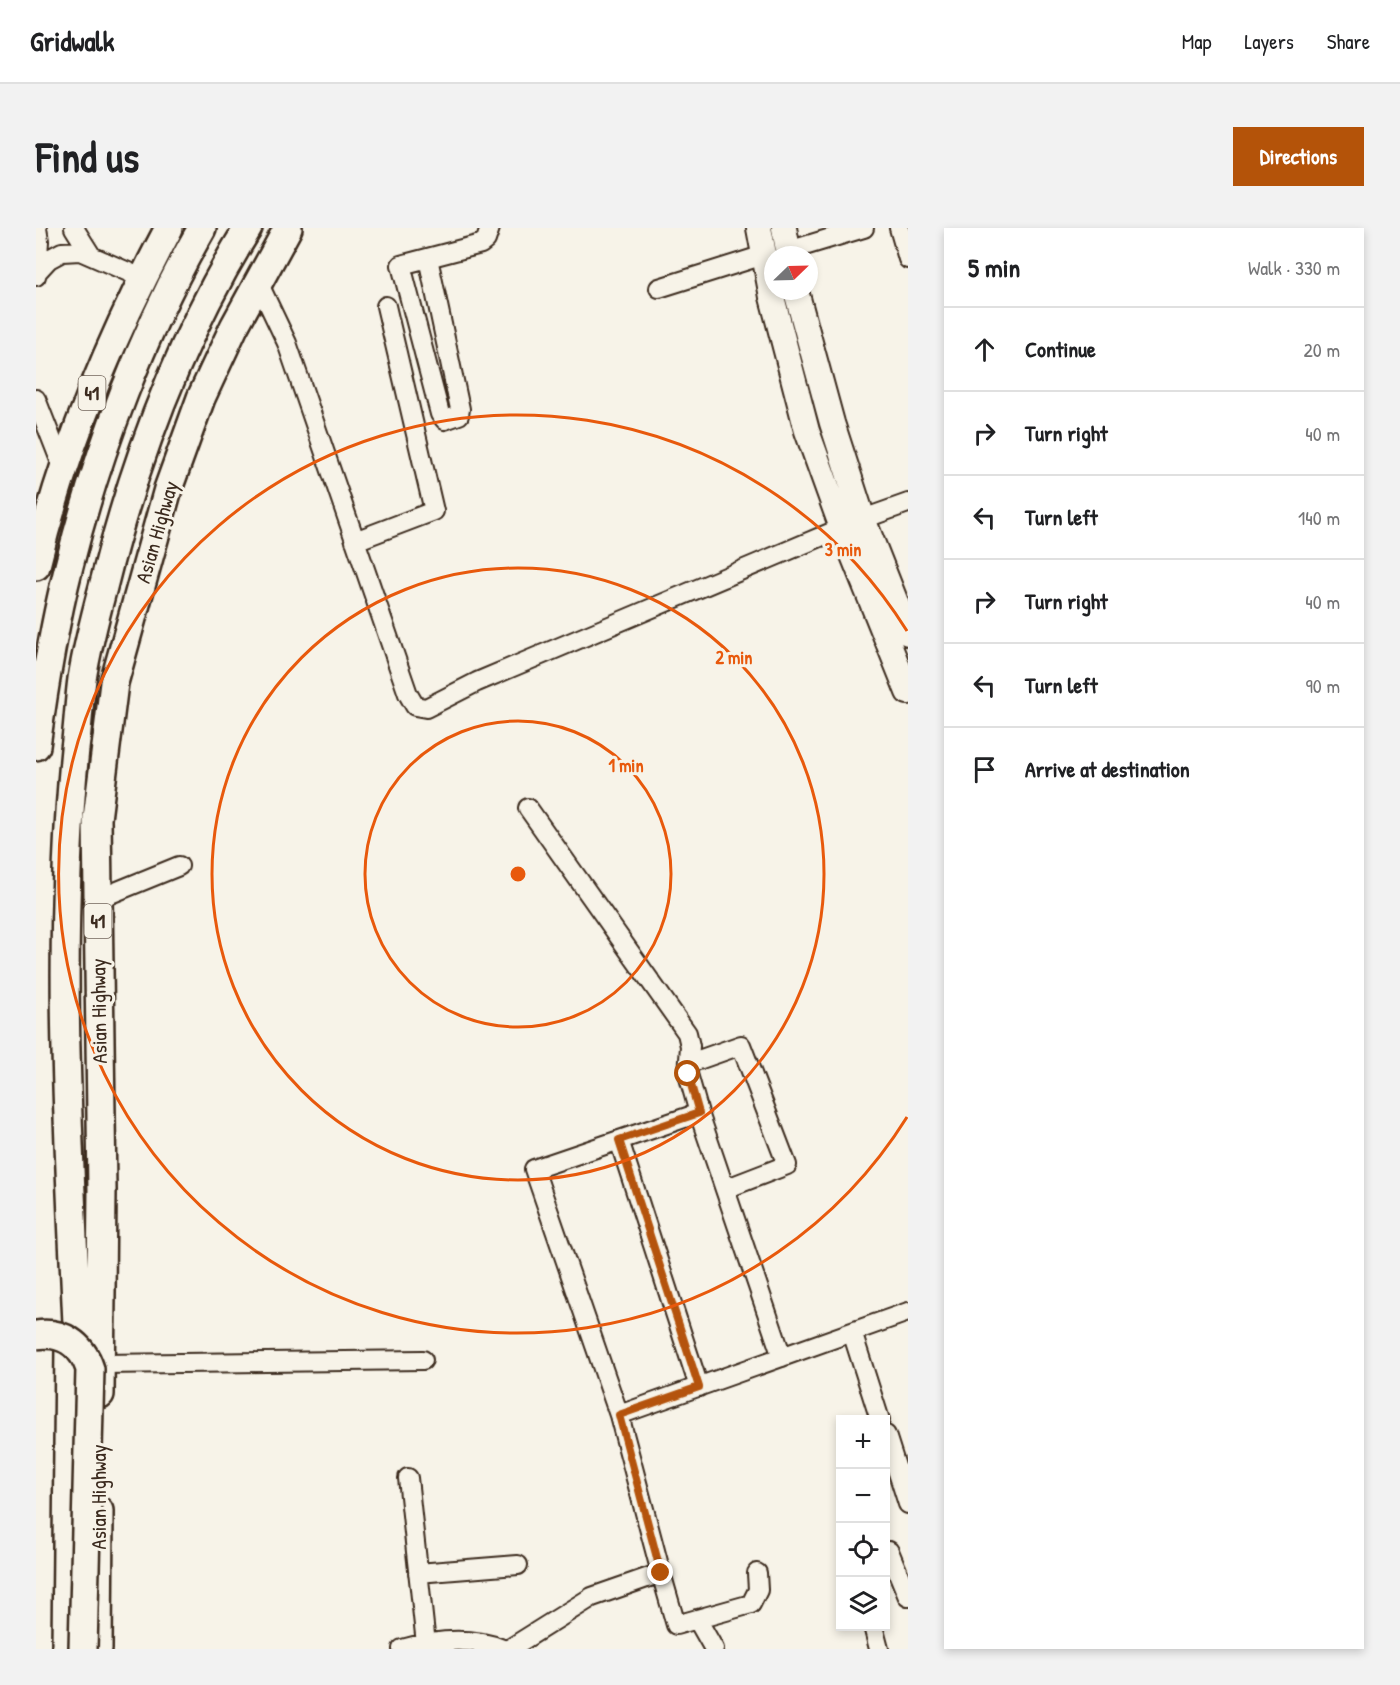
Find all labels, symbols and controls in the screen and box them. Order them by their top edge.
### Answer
text: Gridwalk [30,22,114,60]
text: Map [1182,27,1211,56]
text: Layers [1244,27,1294,56]
text: Share [1327,27,1370,56]
button: Directions [1233,127,1364,186]
text: Find us [36,128,139,185]
north arrow [764,246,818,300]
text: 5 min [968,250,1020,285]
text: Walk · 330 m [1248,254,1340,281]
icon: ahead [968,333,1001,366]
text: Continue [1025,334,1096,364]
text: 20 m [1303,336,1340,363]
road number: 41 [78,376,106,410]
icon: right [968,417,1001,450]
text: Turn right [1025,418,1108,448]
text: 40 m [1305,420,1340,447]
street label: Asian Highway [128,477,185,586]
icon: left [968,501,1001,534]
text: Turn left [1025,502,1098,532]
text: 140 m [1298,504,1340,531]
text: 3 min [825,537,861,562]
icon: right [968,585,1001,618]
text: Turn right [1025,586,1108,616]
text: 40 m [1305,588,1340,615]
text: 2 min [716,645,752,670]
icon: left [968,669,1001,702]
text: Turn left [1025,670,1098,700]
text: 90 m [1306,672,1340,699]
text: 1 min [608,753,644,778]
icon: arrive [968,753,1001,786]
text: Arrive at destination [1025,754,1190,784]
centre of rings [508,864,528,884]
road number: 41 [84,904,112,938]
street label: Asian Highway [83,958,114,1064]
route start [674,1060,700,1086]
map controls [836,1415,890,1631]
button: + [836,1415,890,1469]
street label: Asian Highway [84,1444,113,1550]
button: − [836,1469,890,1523]
button: locate [836,1523,890,1577]
route end [647,1559,673,1585]
button: layers [836,1577,890,1631]

